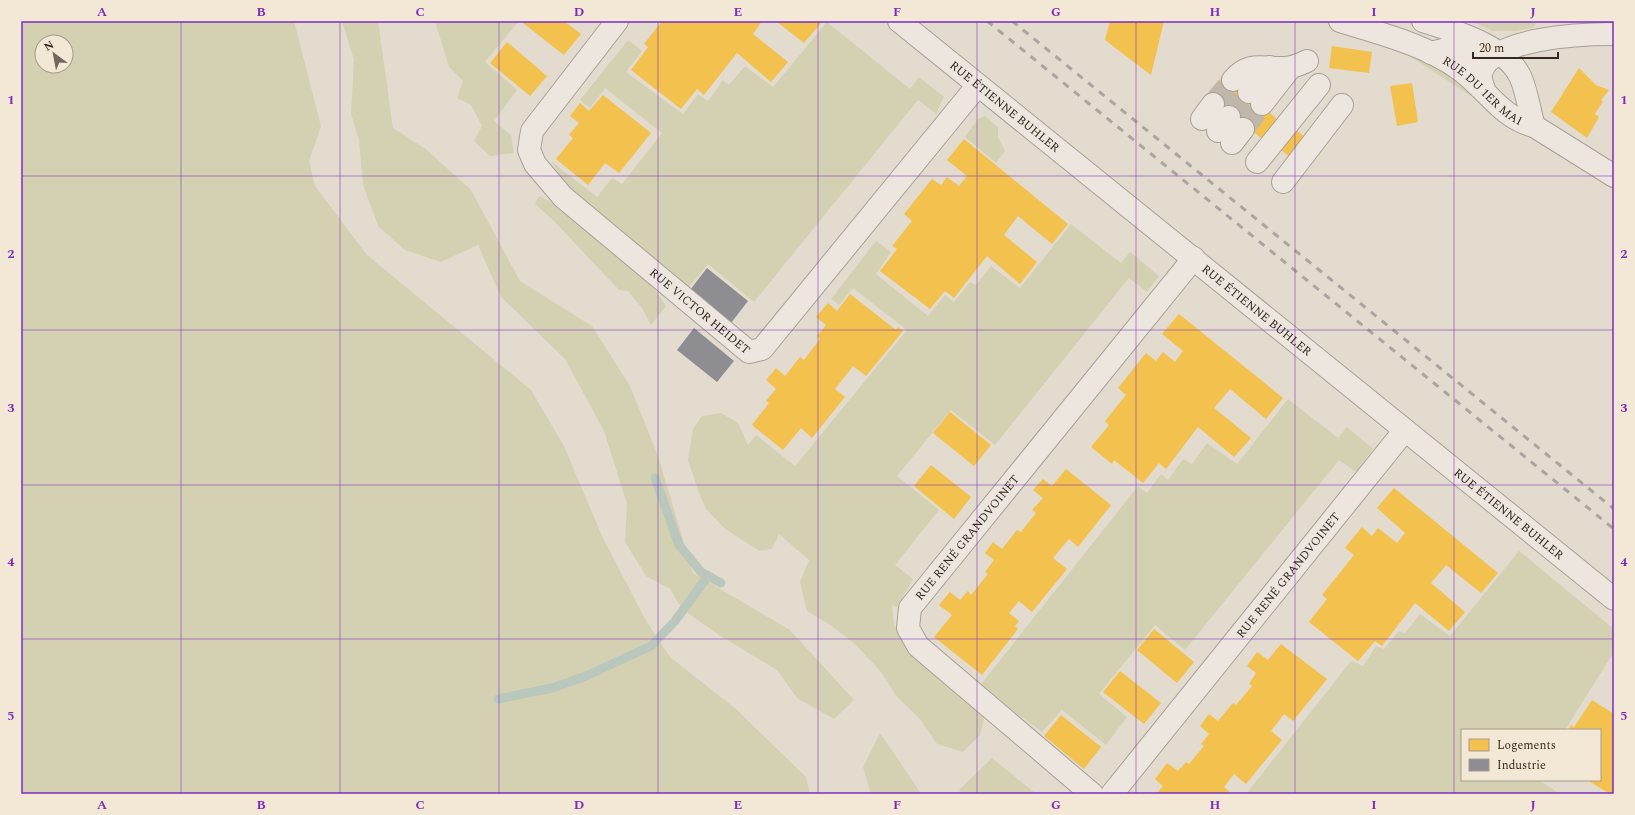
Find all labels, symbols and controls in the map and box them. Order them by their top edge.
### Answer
text: A [97,2,107,22]
text: B [256,2,266,22]
text: C [415,2,425,22]
text: D [574,2,584,22]
text: E [734,2,743,22]
text: F [893,2,901,22]
text: G [1051,2,1061,22]
text: H [1210,2,1221,22]
text: I [1371,2,1377,22]
text: J [1530,2,1536,22]
north arrow [34,34,74,74]
scale bar [1473,34,1558,60]
text: N [41,36,57,56]
text: 20 m [1479,39,1504,58]
street label: RUE DU 1ER MAI [1439,52,1526,131]
street label: RUE ÉTIENNE BUHLER [945,56,1064,157]
text: 1 [7,90,15,110]
text: 1 [1620,90,1628,110]
text: 2 [7,244,15,264]
text: 2 [1620,244,1628,264]
street label: RUE ÉTIENNE BUHLER [1197,260,1316,361]
street label: RUE VICTOR HEIDET [645,264,754,359]
text: 3 [7,398,15,418]
text: 3 [1620,398,1628,418]
street label: RUE ÉTIENNE BUHLER [1449,464,1568,565]
street label: RUE RENÉ GRANDVOINET [911,471,1025,605]
street label: RUE RENÉ GRANDVOINET [1232,508,1345,643]
text: 4 [7,552,15,572]
text: 4 [1620,552,1628,572]
text: 5 [7,706,15,726]
text: 5 [1620,706,1628,726]
legend [1461,729,1601,781]
text: Logements [1497,736,1556,755]
text: Industrie [1497,756,1546,775]
text: A [97,795,107,815]
text: B [256,795,266,815]
text: C [415,795,425,815]
text: D [574,795,584,815]
text: E [734,795,743,815]
text: F [893,795,901,815]
text: G [1051,795,1061,815]
text: H [1210,795,1221,815]
text: I [1371,795,1377,815]
text: J [1530,795,1536,815]

